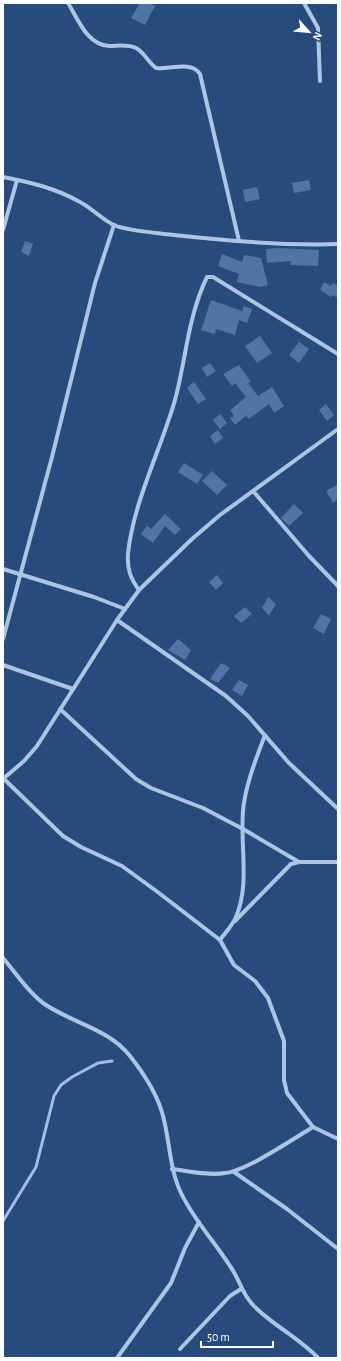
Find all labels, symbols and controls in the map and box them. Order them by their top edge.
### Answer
north arrow [289,12,329,52]
text: N [311,30,324,42]
scale bar [201,1323,273,1349]
text: 50 m [207,1331,230,1343]

